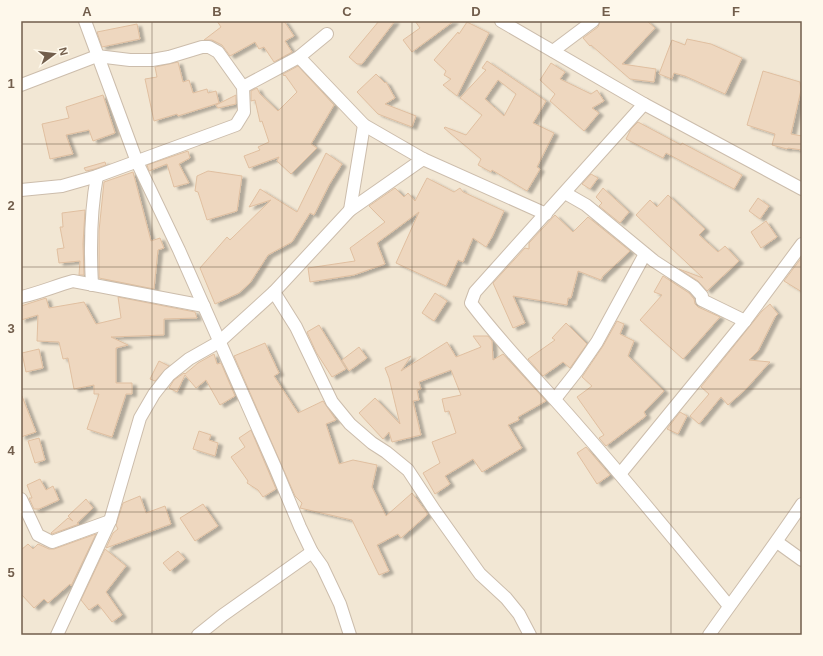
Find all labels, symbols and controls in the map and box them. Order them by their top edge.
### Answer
text: A [82,4,92,19]
text: B [212,4,222,19]
text: C [342,4,352,19]
text: D [471,4,481,19]
text: E [602,4,611,19]
text: F [732,4,740,19]
north arrow [34,34,74,74]
text: N [57,46,70,57]
text: 1 [7,76,15,91]
text: 2 [7,198,15,213]
text: 3 [7,321,15,336]
text: 4 [7,443,15,458]
text: 5 [7,565,15,580]

